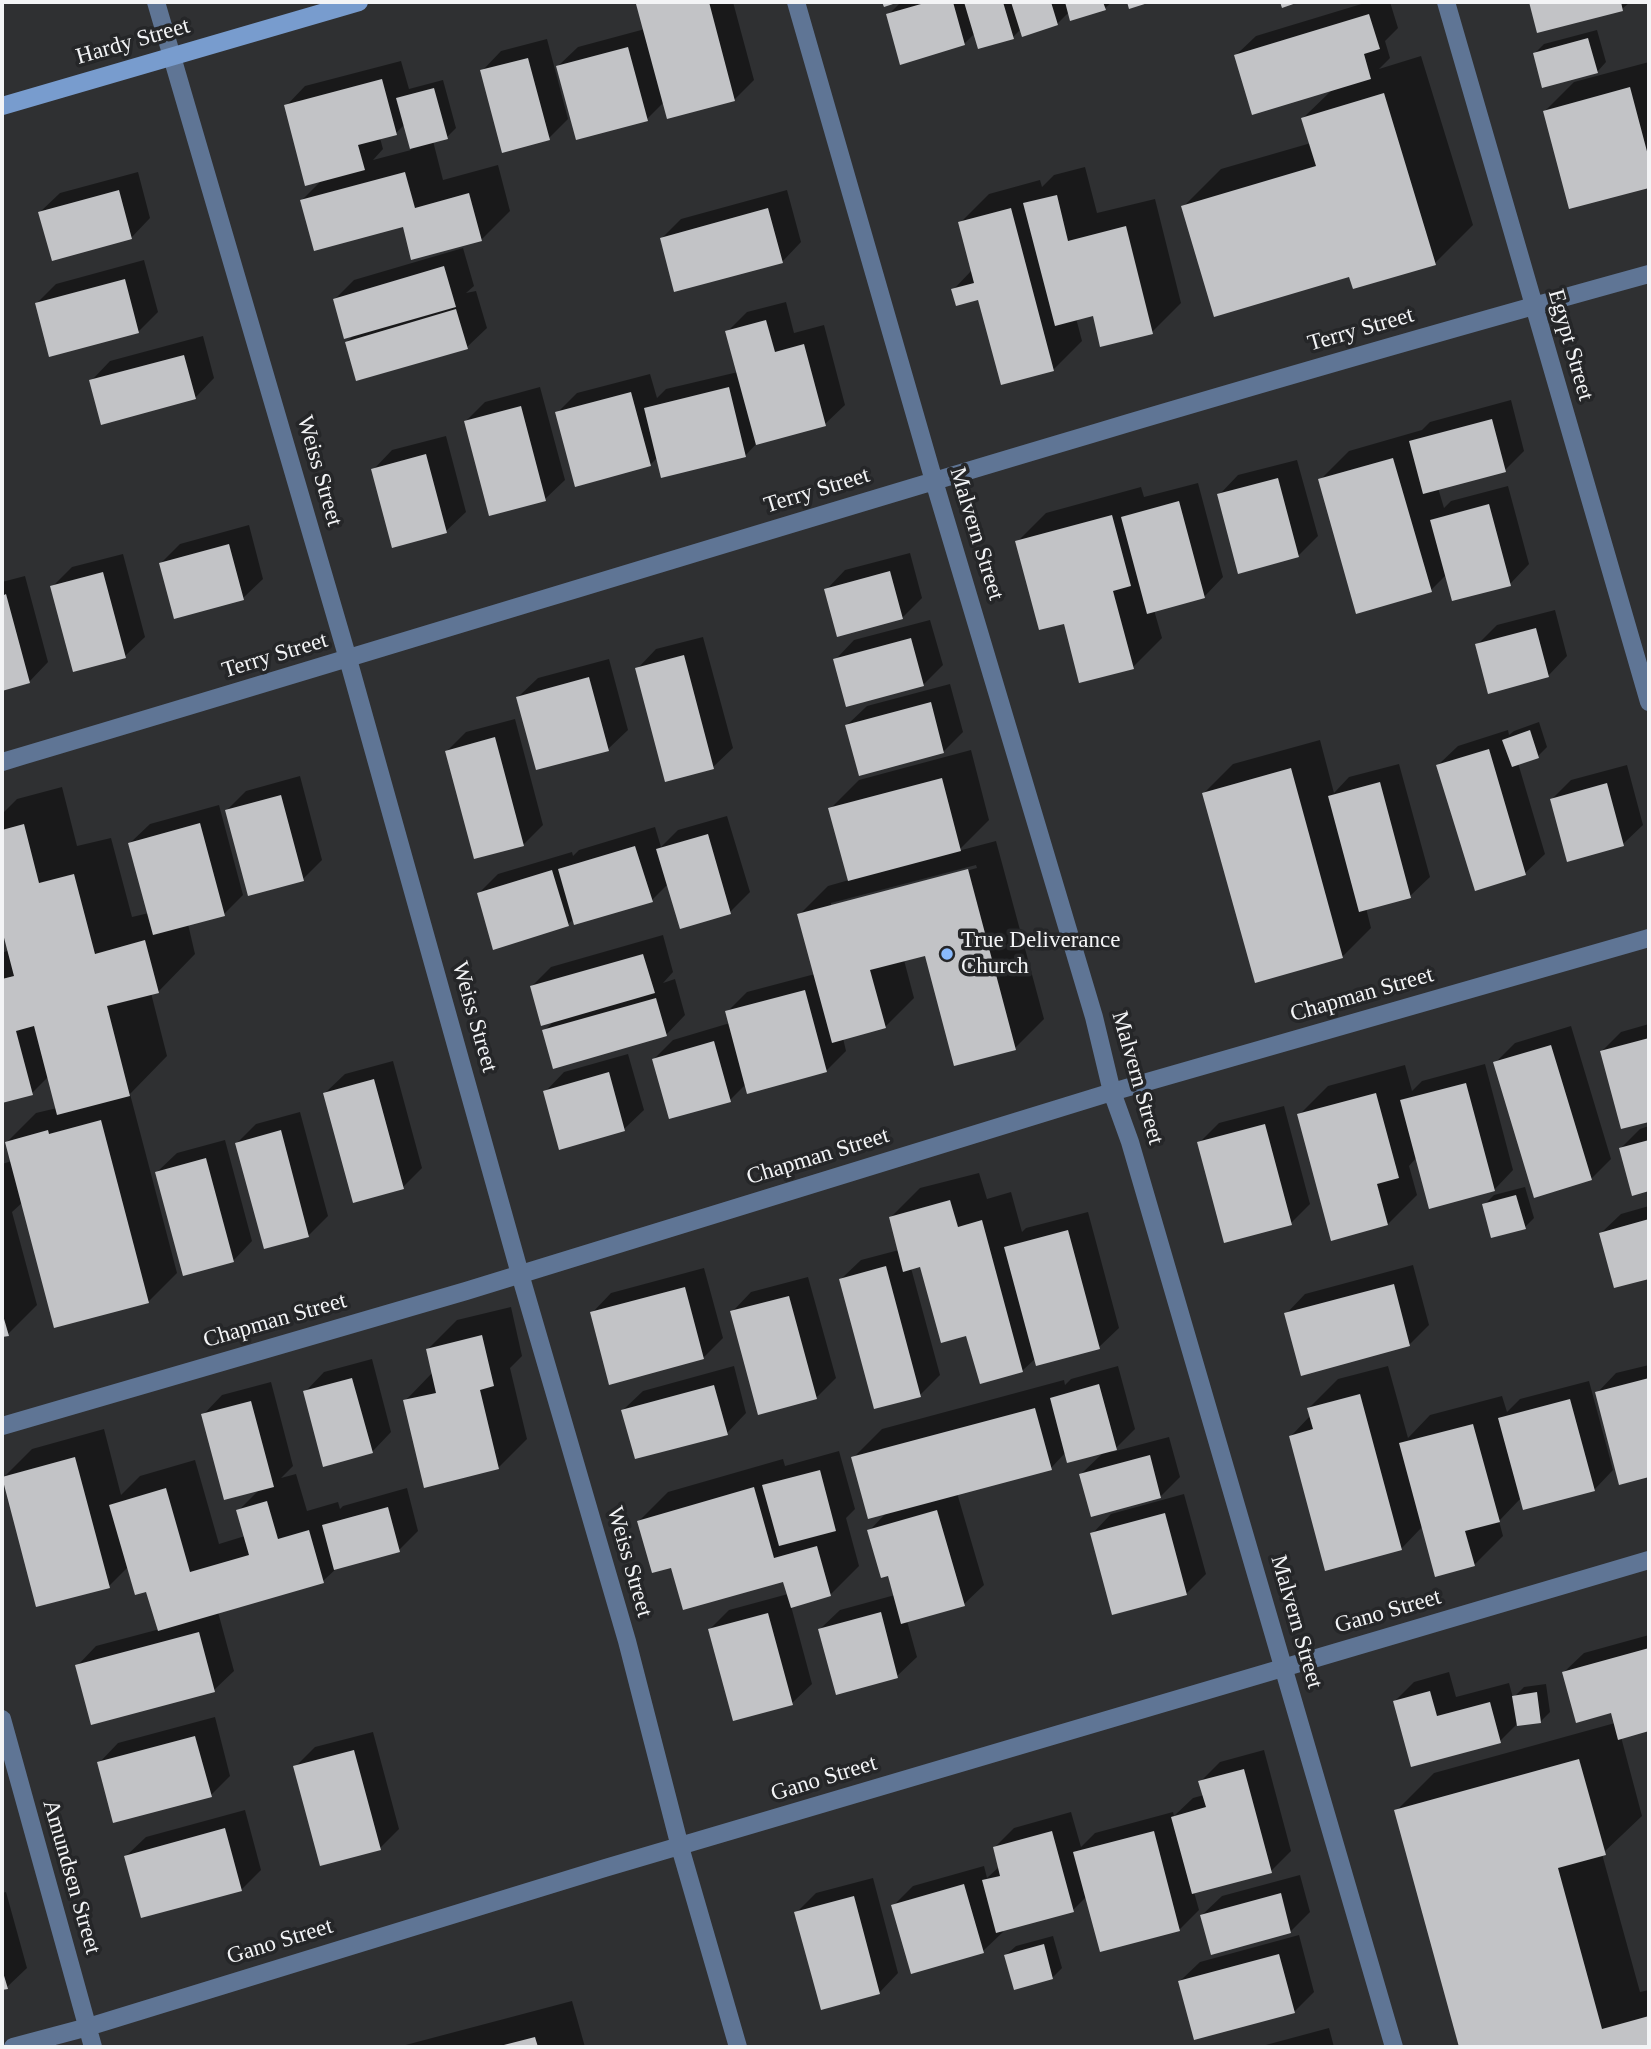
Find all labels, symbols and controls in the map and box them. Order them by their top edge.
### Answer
street label: Hardy Street [73,13,193,71]
street label: Egypt Street [1541,286,1599,404]
street label: Terry Street [1305,302,1417,358]
street label: Weiss Street [290,413,348,529]
street label: Terry Street [761,462,873,520]
street label: Malvern Street [943,464,1009,604]
street label: Terry Street [219,627,331,685]
place label: True Deliverance Church [961,927,1120,981]
marker: True Deliverance Church [939,946,955,962]
street label: Weiss Street [445,959,503,1075]
street label: Chapman Street [1287,961,1437,1029]
street label: Malvern Street [1105,1008,1169,1148]
street label: Chapman Street [743,1122,893,1192]
street label: Chapman Street [200,1287,350,1355]
street label: Weiss Street [600,1504,658,1620]
street label: Malvern Street [1264,1552,1328,1692]
street label: Gano Street [1332,1584,1444,1640]
street label: Gano Street [768,1750,880,1808]
street label: Amundsen Street [36,1797,106,1957]
street label: Gano Street [224,1913,336,1971]

